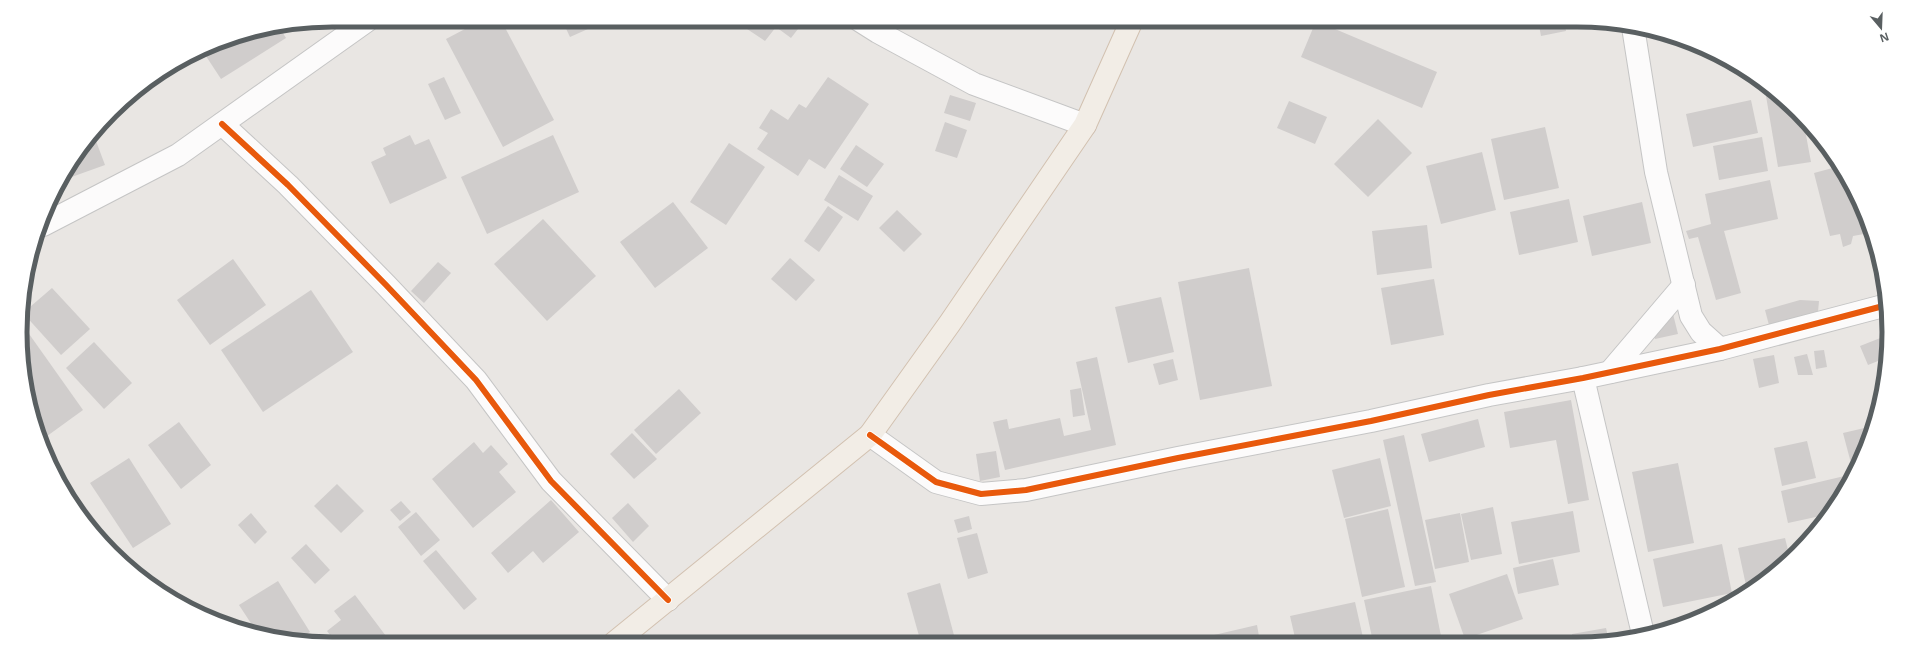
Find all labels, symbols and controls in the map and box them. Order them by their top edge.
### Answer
north arrow [1861,8,1901,48]
text: N [1878,29,1891,46]

